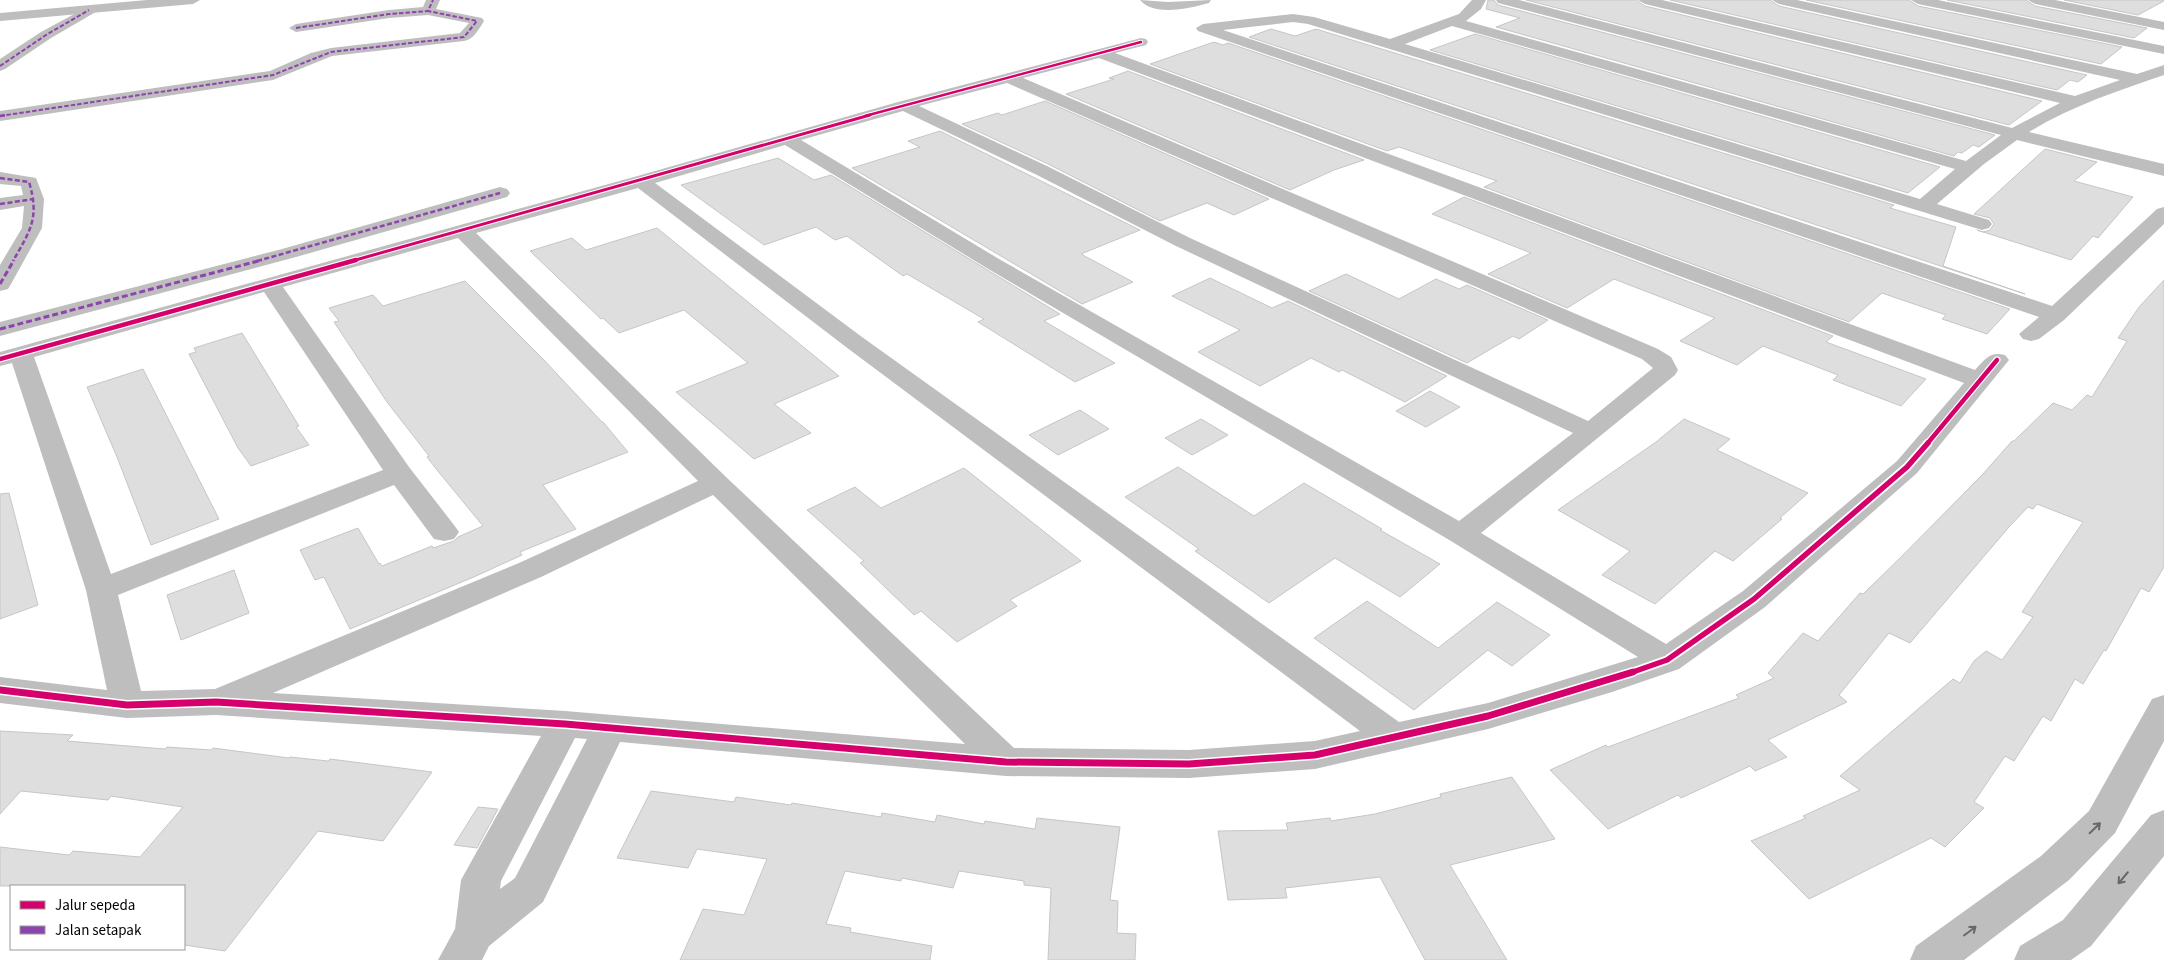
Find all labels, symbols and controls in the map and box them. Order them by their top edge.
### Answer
one-way arrow [2089,822,2102,834]
one-way arrow [2117,871,2129,884]
legend [10,885,185,950]
text: Jalur sepeda [55,895,135,916]
text: Jalan setapak [55,920,142,941]
one-way arrow [1963,926,1977,936]

